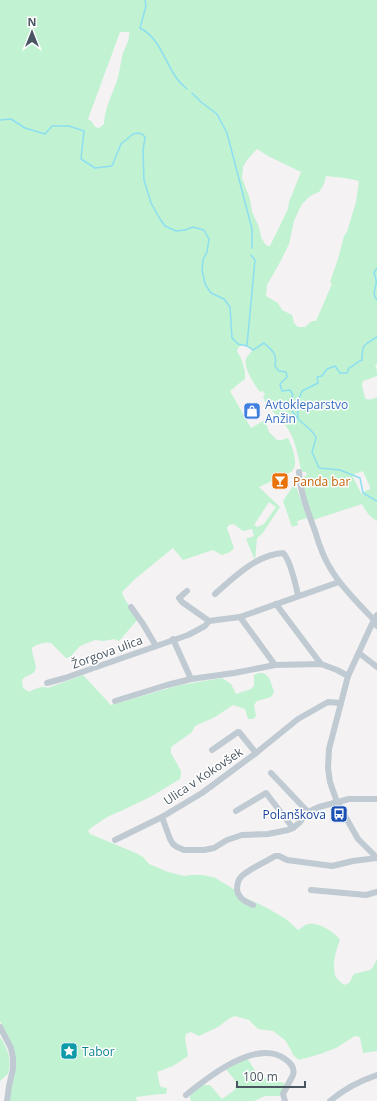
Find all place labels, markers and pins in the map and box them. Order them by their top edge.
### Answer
place label: Avtokleparstvo Anžin [265,396,348,427]
shop icon: Avtokleparstvo Anžin [242,401,262,421]
bar icon: Panda bar [270,471,290,491]
place label: Panda bar [293,473,350,490]
bus stop icon: Polanškova [329,804,349,824]
place label: Polanškova [263,806,326,823]
place icon: Tabor [59,1041,79,1061]
place label: Tabor [82,1043,115,1060]

